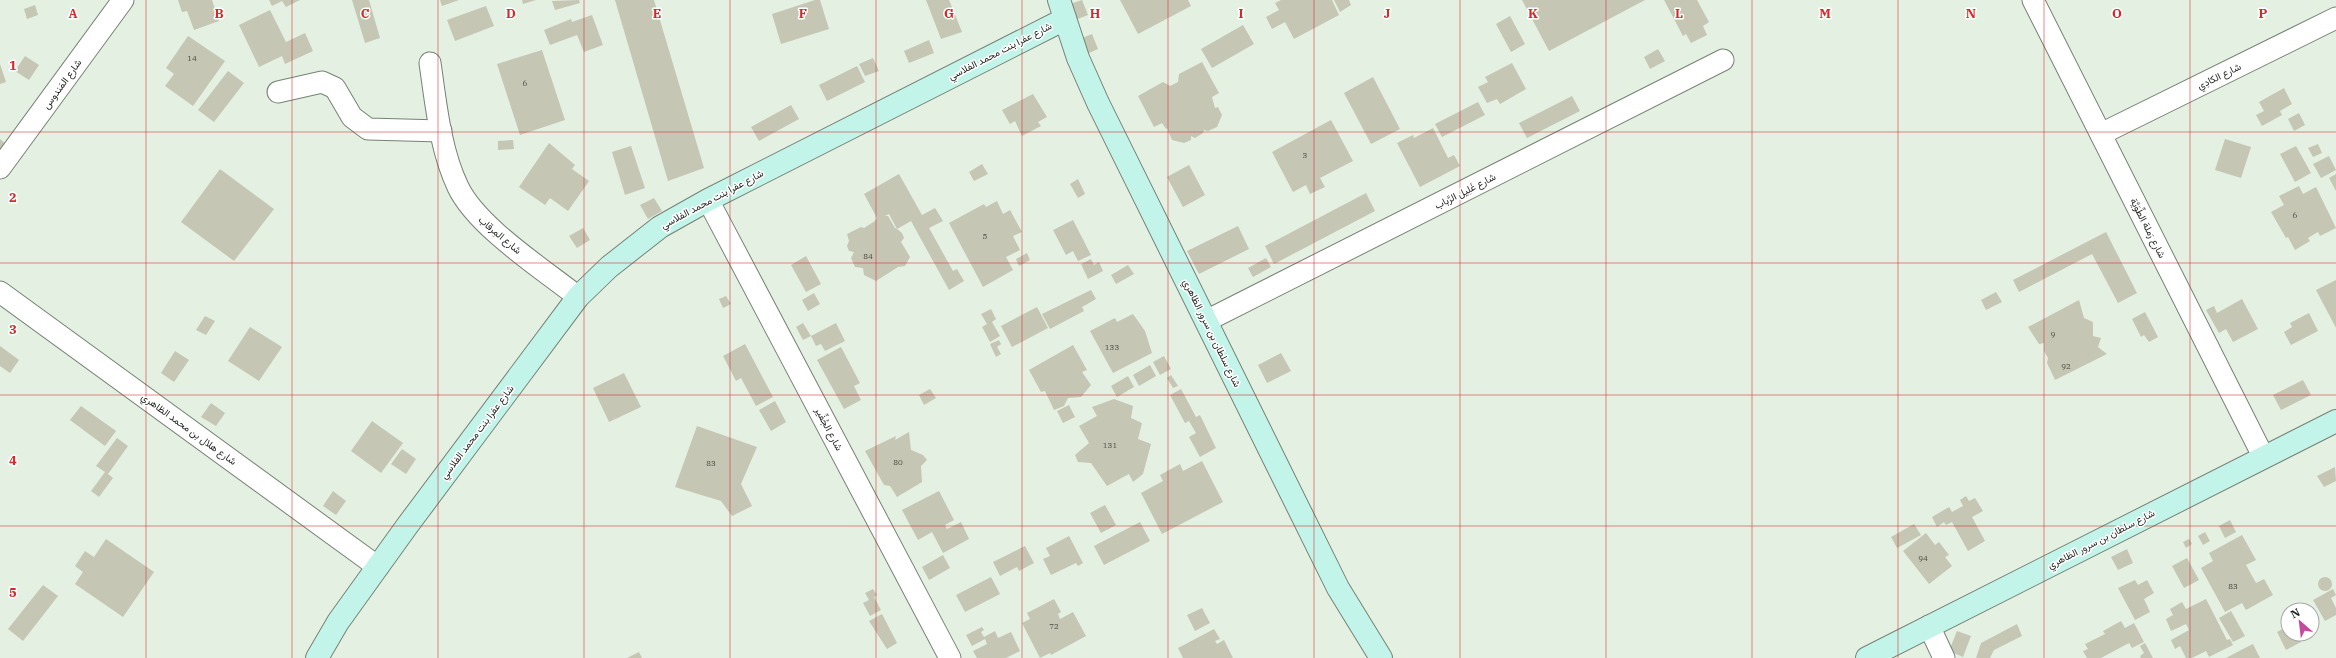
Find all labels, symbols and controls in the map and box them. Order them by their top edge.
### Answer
text: A [68,5,78,22]
text: B [214,5,224,22]
text: C [361,5,370,22]
text: D [506,5,516,22]
text: E [653,5,661,22]
text: F [799,5,807,22]
text: G [944,5,954,22]
text: H [1090,5,1101,22]
text: I [1239,5,1244,22]
text: J [1384,5,1391,22]
text: K [1528,5,1538,22]
text: L [1675,5,1683,22]
text: M [1819,5,1831,22]
text: N [1966,5,1976,22]
text: O [2112,5,2122,22]
text: P [2259,5,2268,22]
street label: شارع عفرا بنت محمد الفلاسي [946,19,1055,85]
house number: 14 [187,53,197,63]
text: 1 [9,57,17,74]
street label: شارع المَندوس [40,57,84,111]
street label: شارع الكادِي [2195,60,2244,94]
house number: 6 [523,78,528,88]
house number: 3 [1303,150,1308,160]
street label: شارع عفرا بنت محمد الفلاسي [658,166,767,233]
street label: شارع غَلِيل الرَّباب [1432,170,1498,212]
text: 2 [9,189,17,206]
street label: شارع رَملة الطِّوَيَّة [2127,195,2170,260]
house number: 6 [2293,210,2298,220]
street label: شارع المِرقاب [476,213,524,257]
house number: 5 [983,231,988,241]
house number: 84 [863,251,873,261]
street label: شارع سلطان بن سرور الظاهري [1178,277,1244,390]
text: 3 [9,321,17,338]
house number: 9 [2051,329,2056,339]
house number: 133 [1105,342,1119,352]
house number: 92 [2061,361,2071,371]
street label: شارع عفرا بنت محمد الفلاسي [437,382,518,483]
street label: شارع هلال بن محمد الظاهري [138,390,239,470]
street label: شارع الجُفِّير [812,404,847,453]
house number: 131 [1103,440,1117,450]
text: 4 [9,452,17,469]
house number: 80 [893,457,903,467]
house number: 83 [706,458,716,468]
street label: شارع سلطان بن سرور الظاهري [2045,506,2158,574]
house number: 94 [1918,553,1928,563]
house number: 83 [2228,581,2238,591]
text: 5 [9,584,17,601]
north arrow [2280,602,2320,642]
text: N [2288,605,2303,621]
house number: 72 [1049,621,1059,631]

